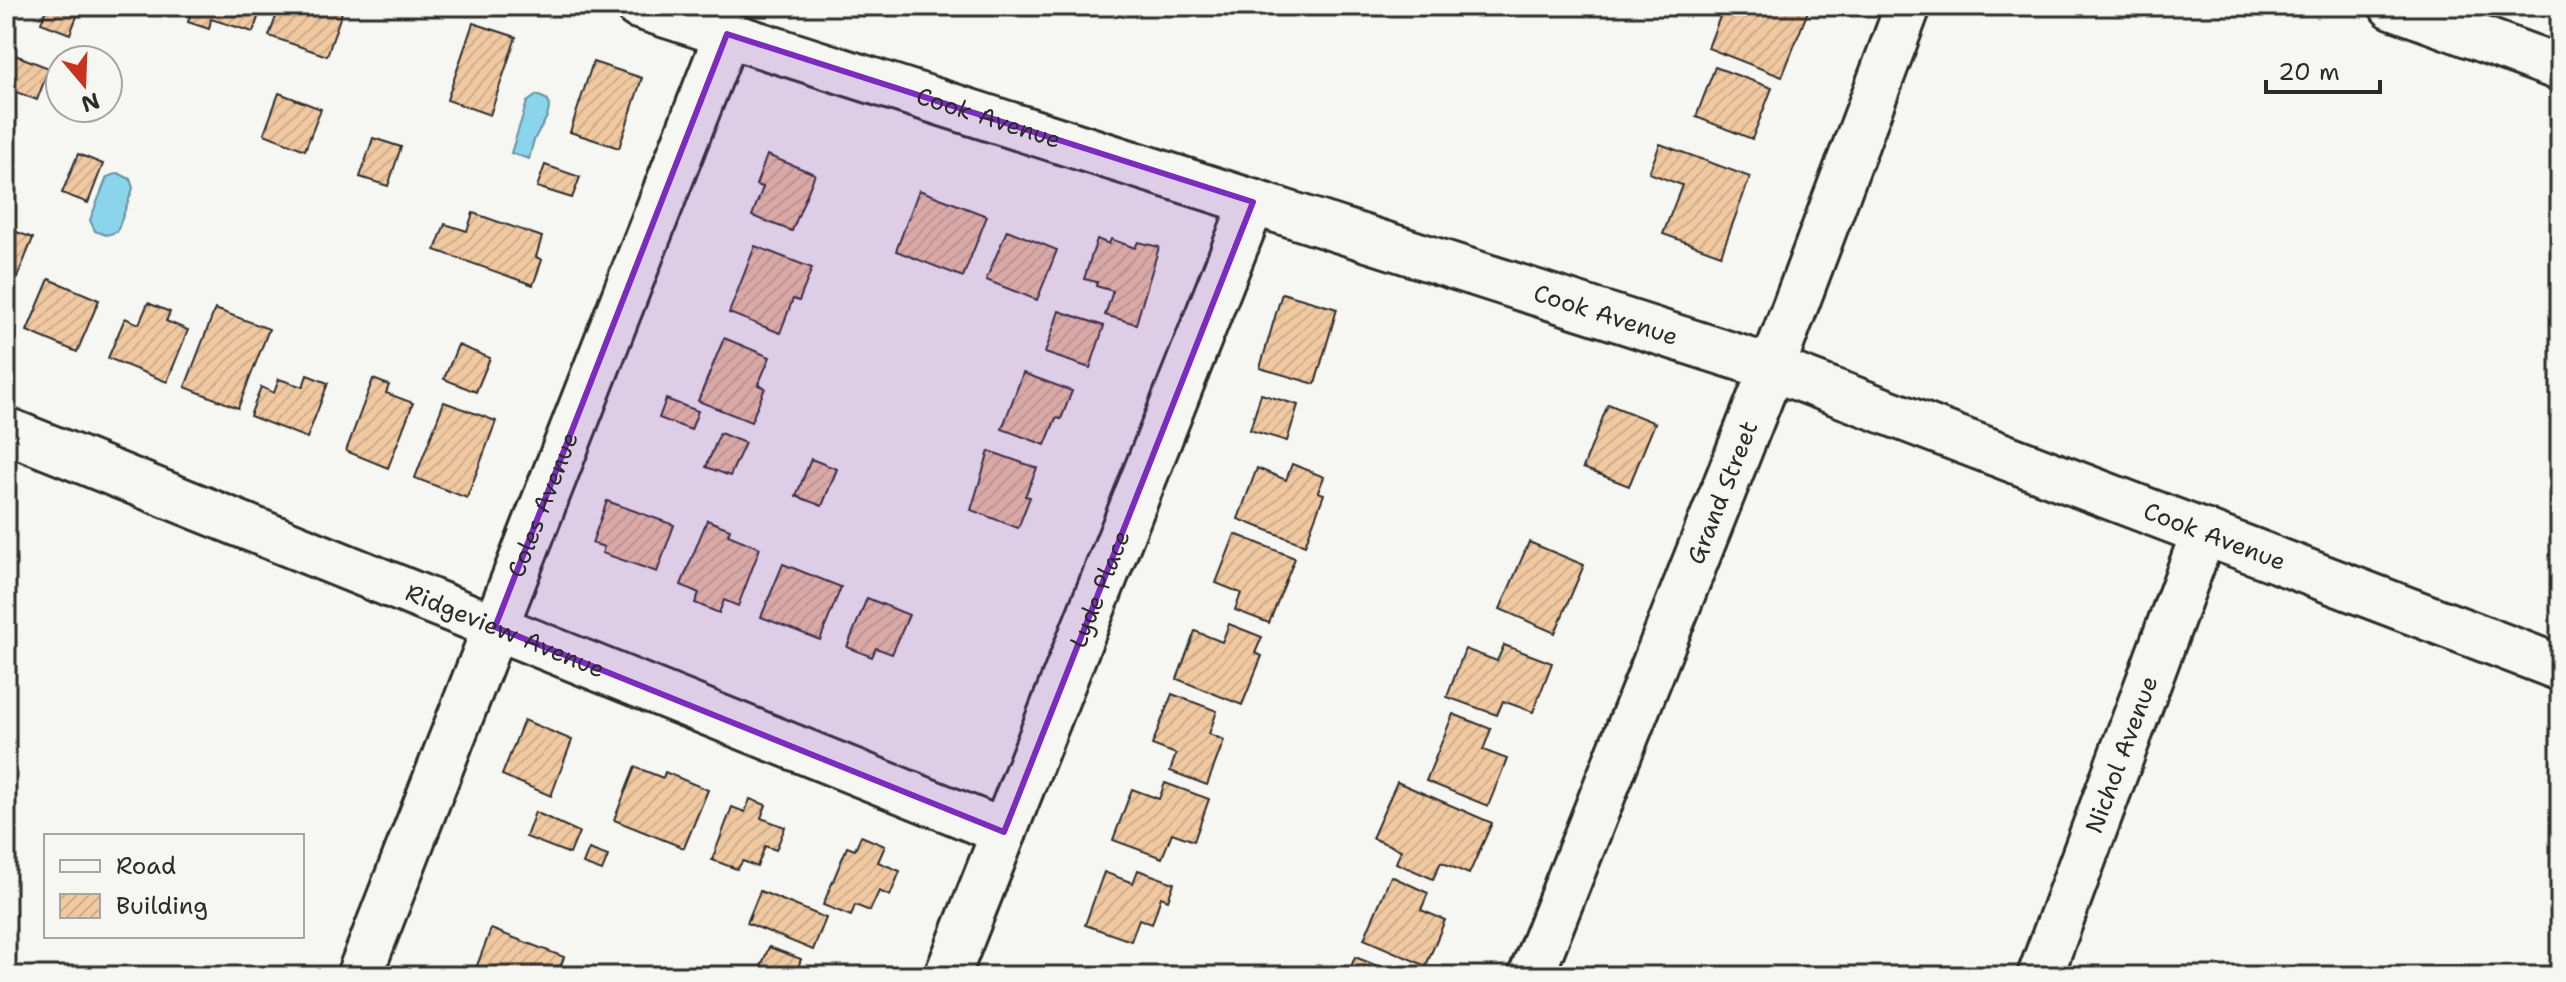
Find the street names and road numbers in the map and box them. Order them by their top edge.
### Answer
street label: Cook Avenue [912,80,1065,156]
street label: Cook Avenue [1530,277,1682,353]
street label: Grand Street [1680,416,1765,569]
street label: Coles Avenue [500,427,586,582]
street label: Cook Avenue [2139,495,2290,578]
street label: Lyde Place [1062,526,1138,653]
street label: Ridgeview Avenue [401,577,609,685]
street label: Nichol Avenue [2078,671,2165,838]

